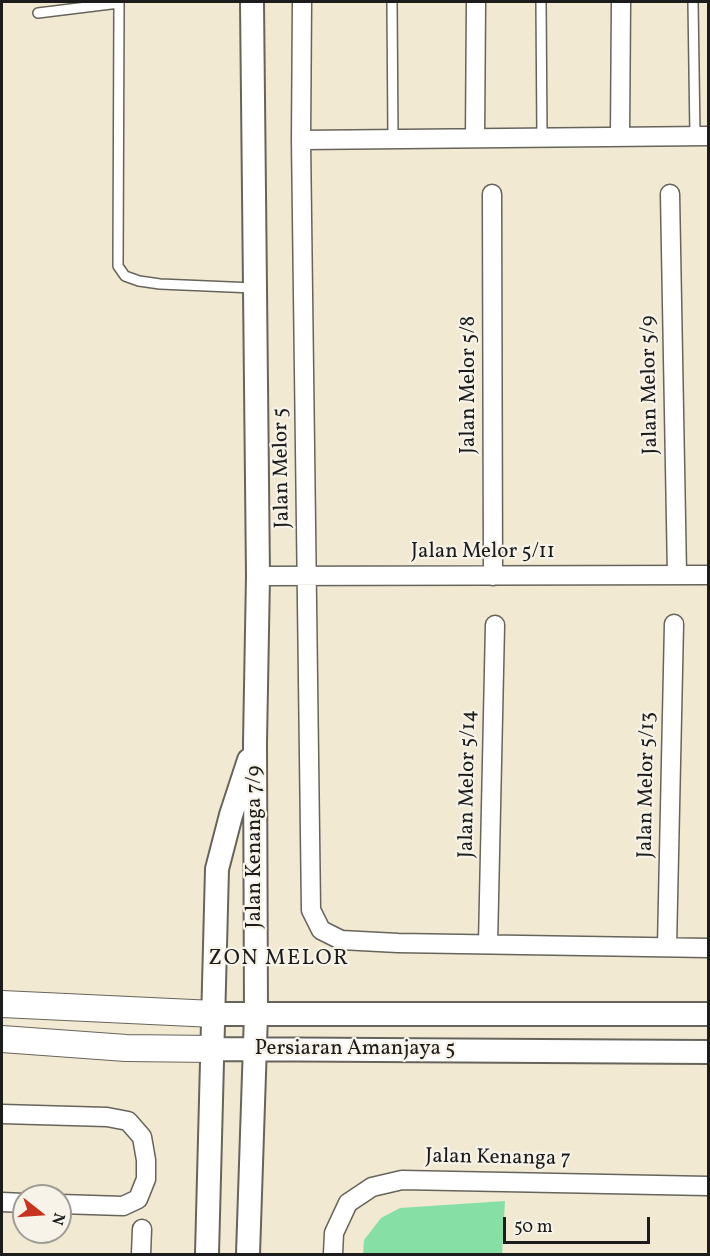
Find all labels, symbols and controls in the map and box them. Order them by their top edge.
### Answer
street label: Jalan Melor 5/9 [637,315,665,455]
street label: Jalan Melor 5/8 [457,316,483,454]
street label: Jalan Melor 5 [269,408,297,528]
street label: Jalan Melor 5/11 [411,540,555,566]
street label: Jalan Melor 5/14 [455,710,483,858]
street label: Jalan Melor 5/13 [634,712,662,858]
street label: Jalan Kenanga 7/9 [243,765,269,929]
district label: ZON MELOR [208,947,350,973]
street label: Persiaran Amanjaya 5 [255,1037,455,1063]
street label: Jalan Kenanga 7 [425,1145,571,1173]
north arrow [12,1184,72,1244]
scale bar [506,1205,653,1243]
text: N [45,1210,70,1227]
text: 50 m [514,1215,553,1240]

